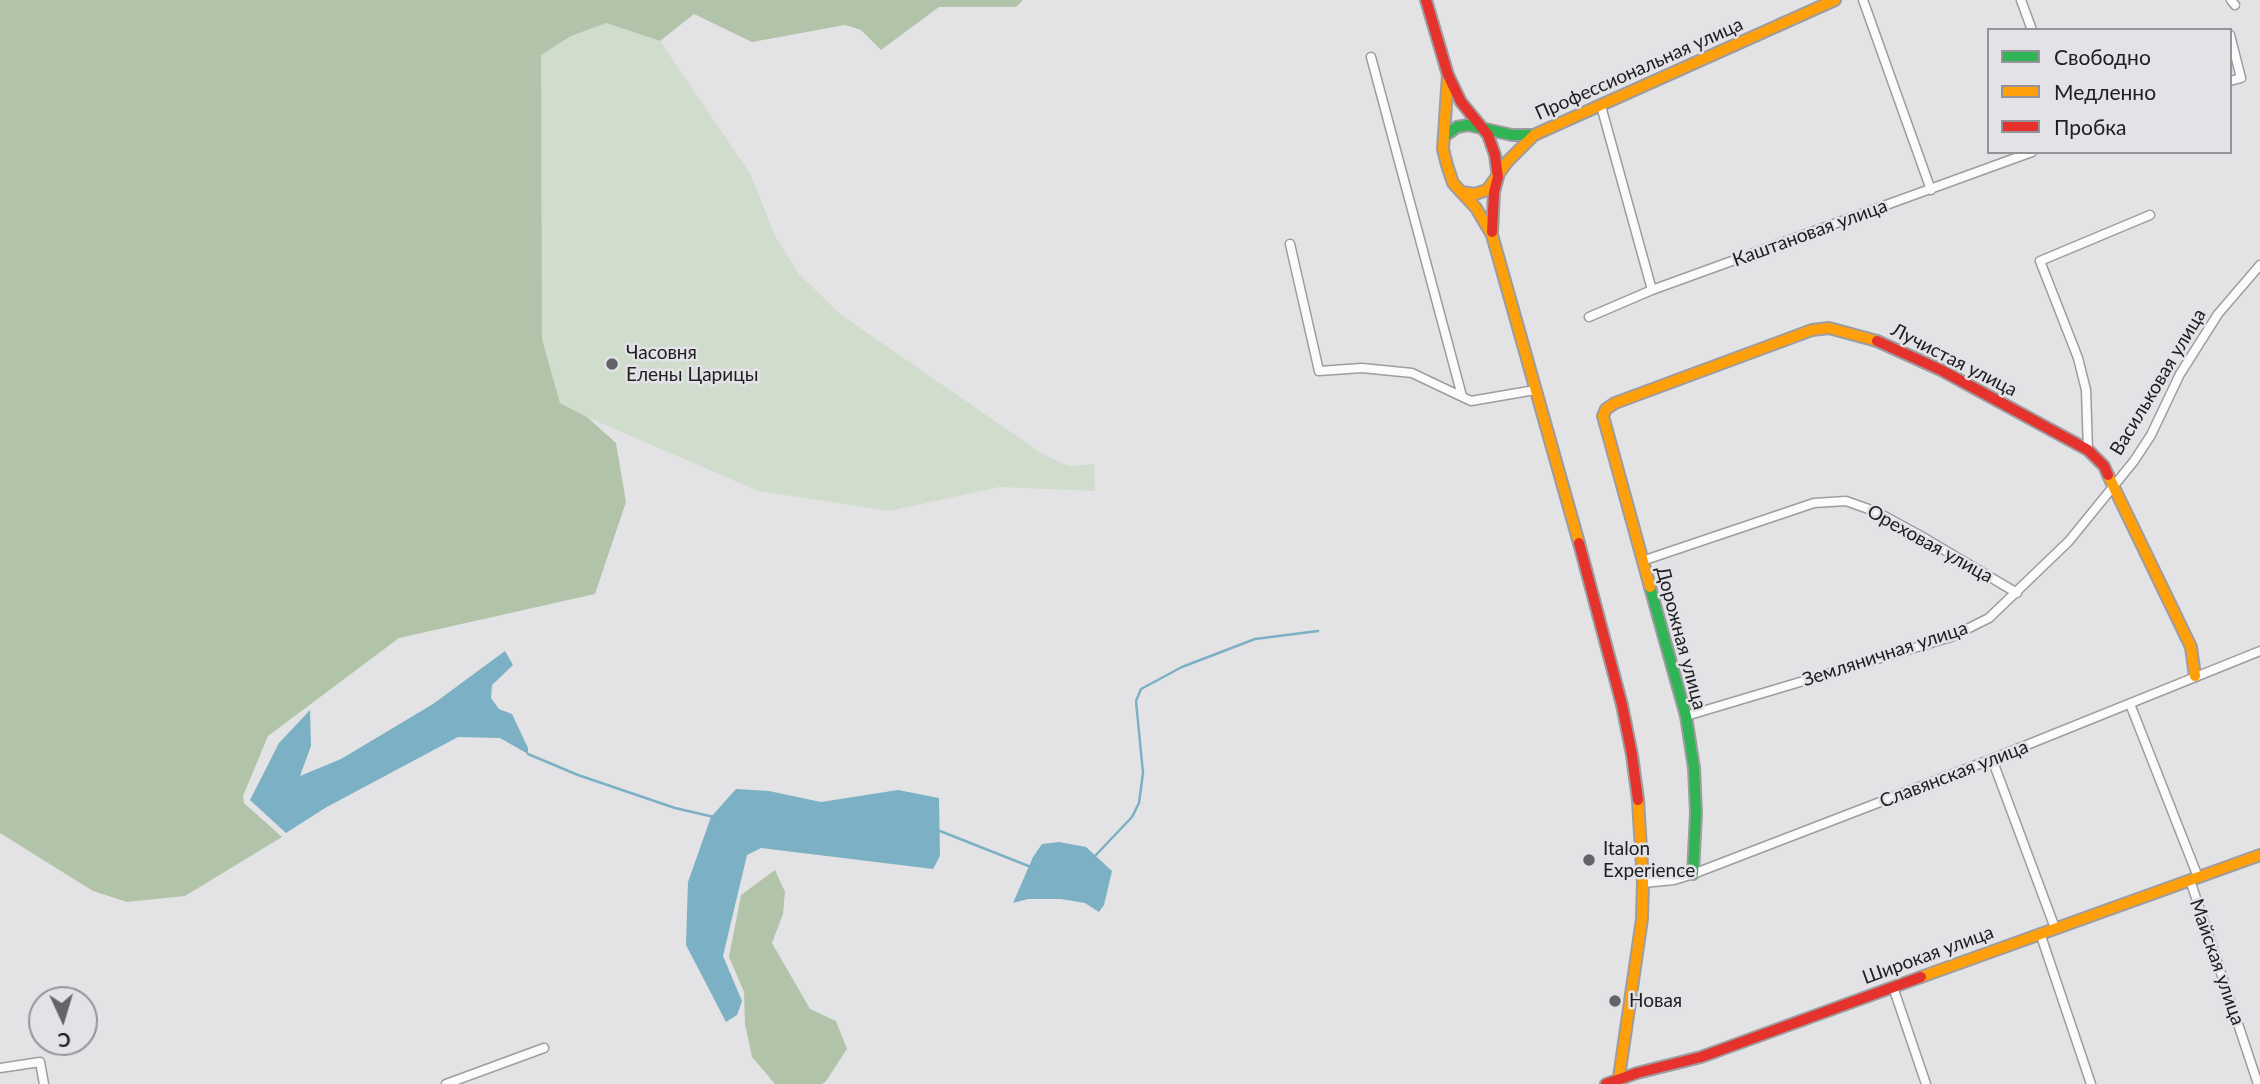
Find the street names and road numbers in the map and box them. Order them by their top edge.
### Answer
street label: Профессиональная улица [1532,13,1746,125]
street label: Каштановая улица [1729,194,1891,272]
street label: Васильковая улица [2105,305,2211,459]
street label: Лучистая улица [1887,318,2021,402]
street label: Ореховая улица [1863,500,1997,588]
street label: Дорожная улица [1651,564,1711,712]
street label: Земляничная улица [1799,617,1971,691]
street label: Славянская улица [1877,735,2031,813]
street label: Майская улица [2185,896,2249,1028]
street label: Широкая улица [1859,921,1997,989]

